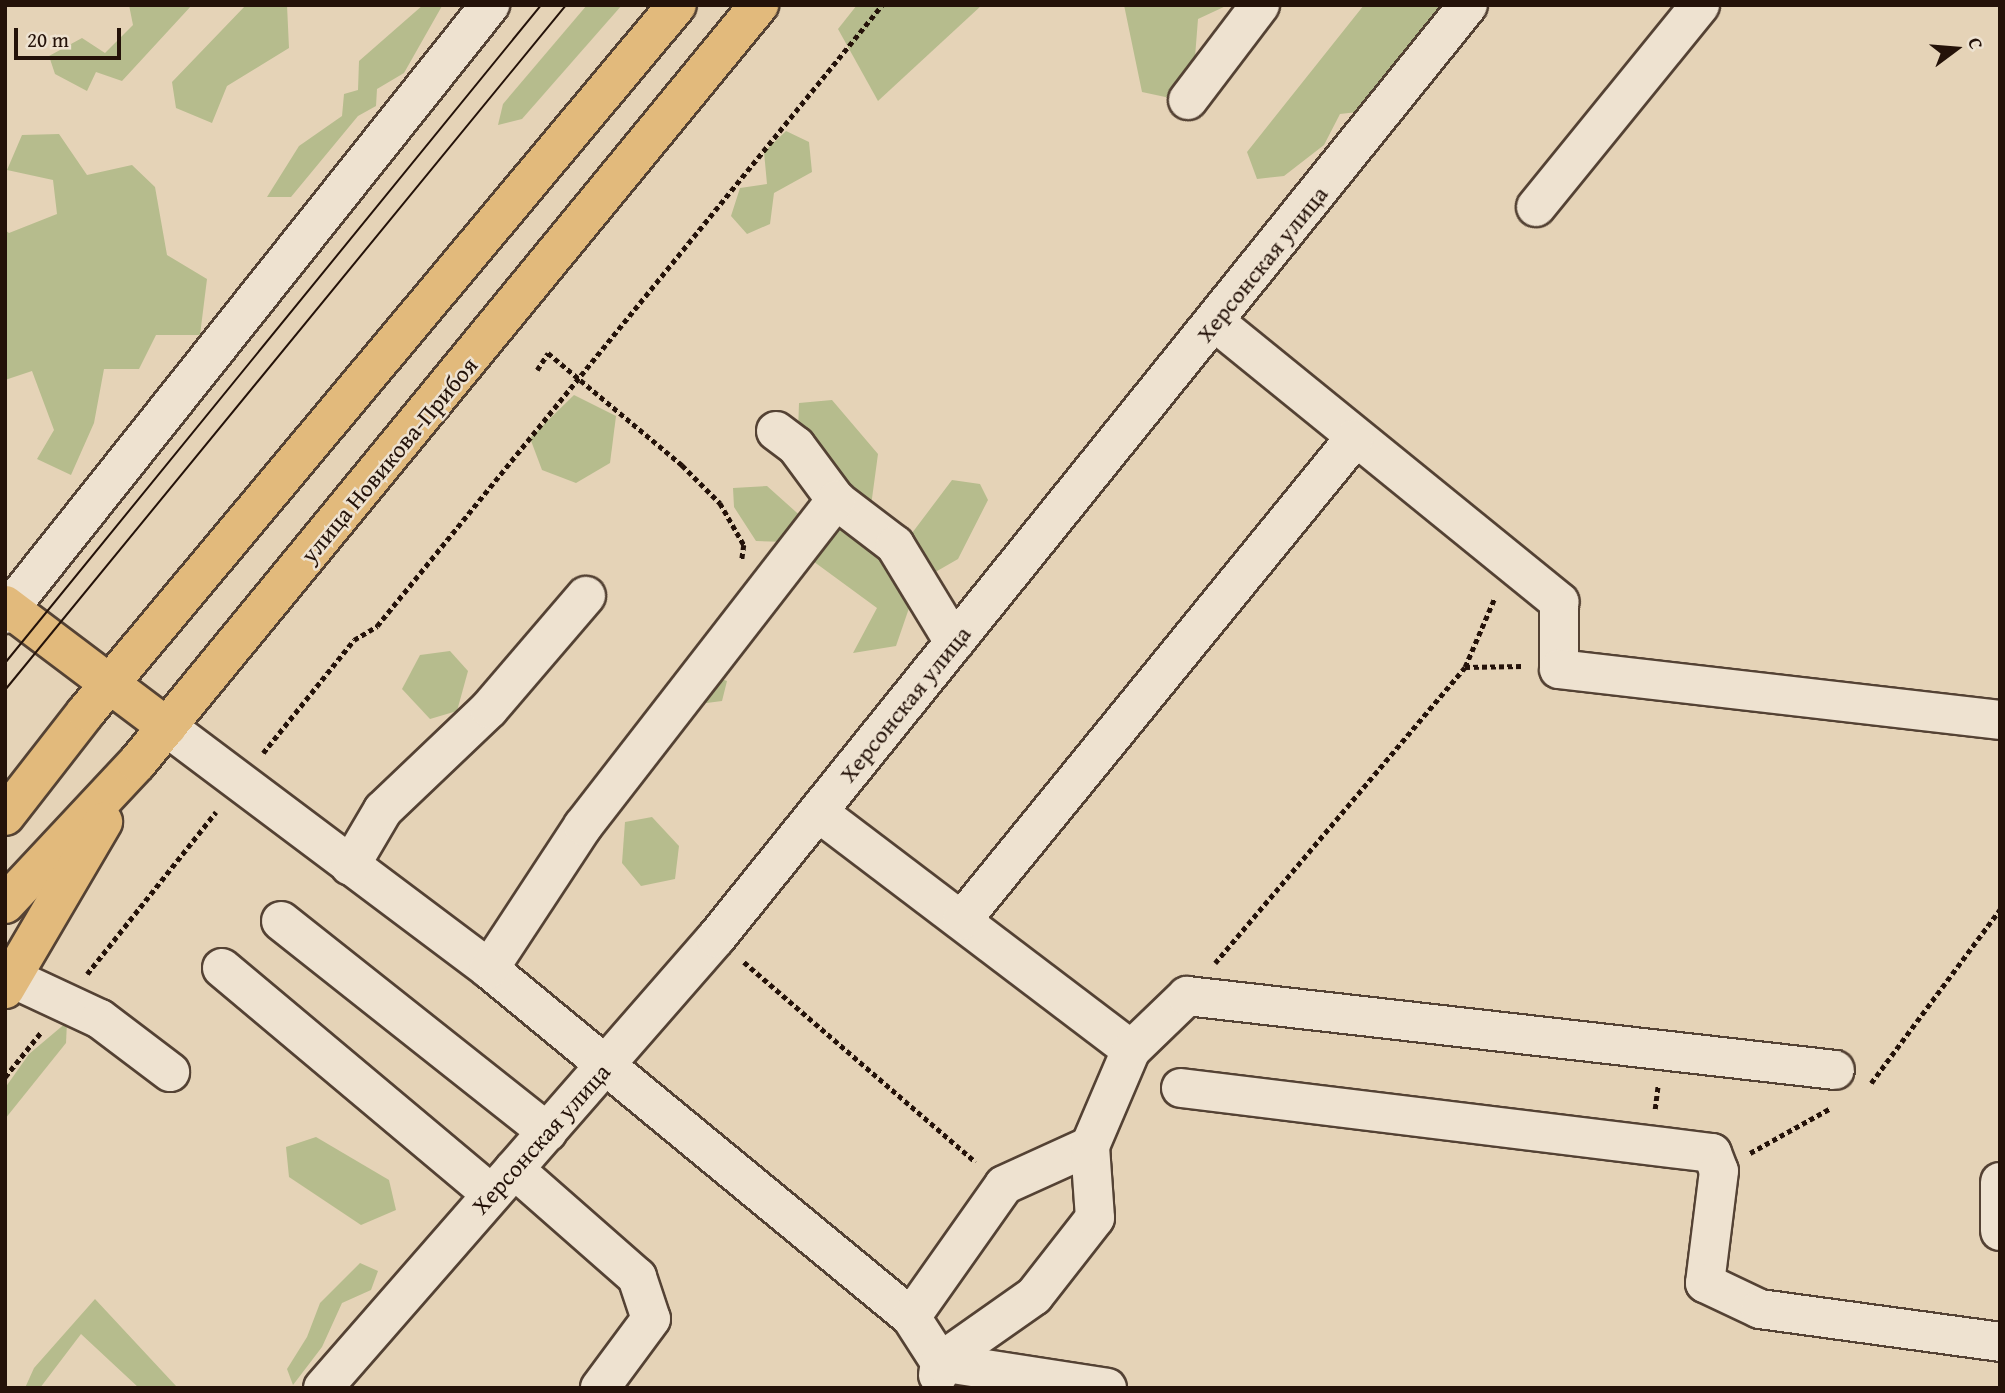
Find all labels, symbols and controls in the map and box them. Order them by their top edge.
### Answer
scale bar [18,14,124,58]
north arrow [1921,14,1991,84]
text: 20 m [27,24,69,55]
text: С [1961,34,1991,52]
street label: Херсонская улица [1190,180,1334,348]
street label: улица Новикова-Прибоя [294,351,484,569]
street label: Херсонская улица [833,620,977,788]
street label: Херсонская улица [466,1058,616,1220]

